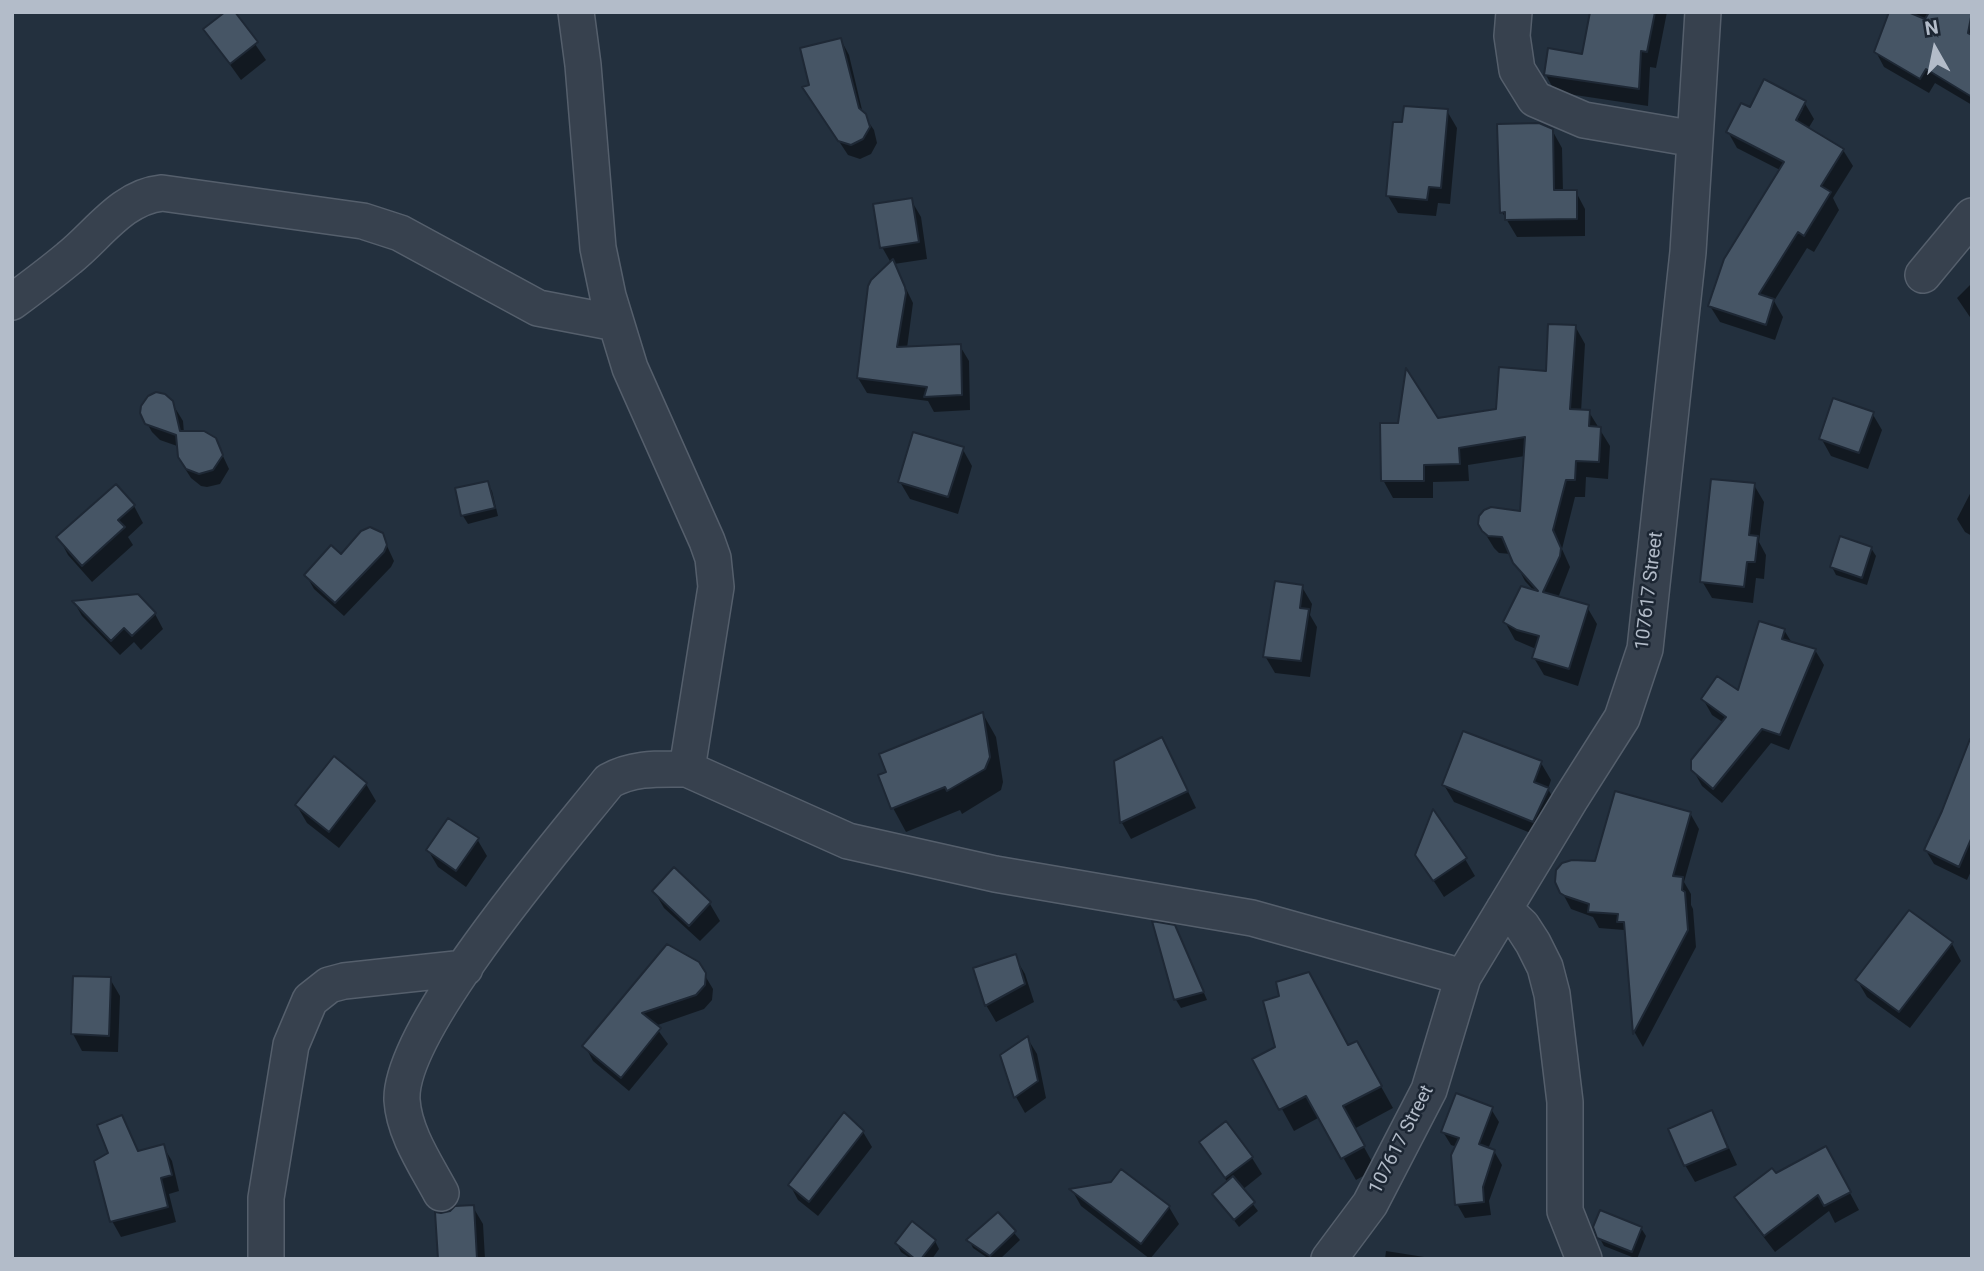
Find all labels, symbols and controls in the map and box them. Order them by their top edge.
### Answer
north arrow [1900,14,1970,84]
text: N [1923,15,1940,40]
street label: 107617 Street [1631,531,1669,651]
street label: 107617 Street [1365,1082,1439,1198]

